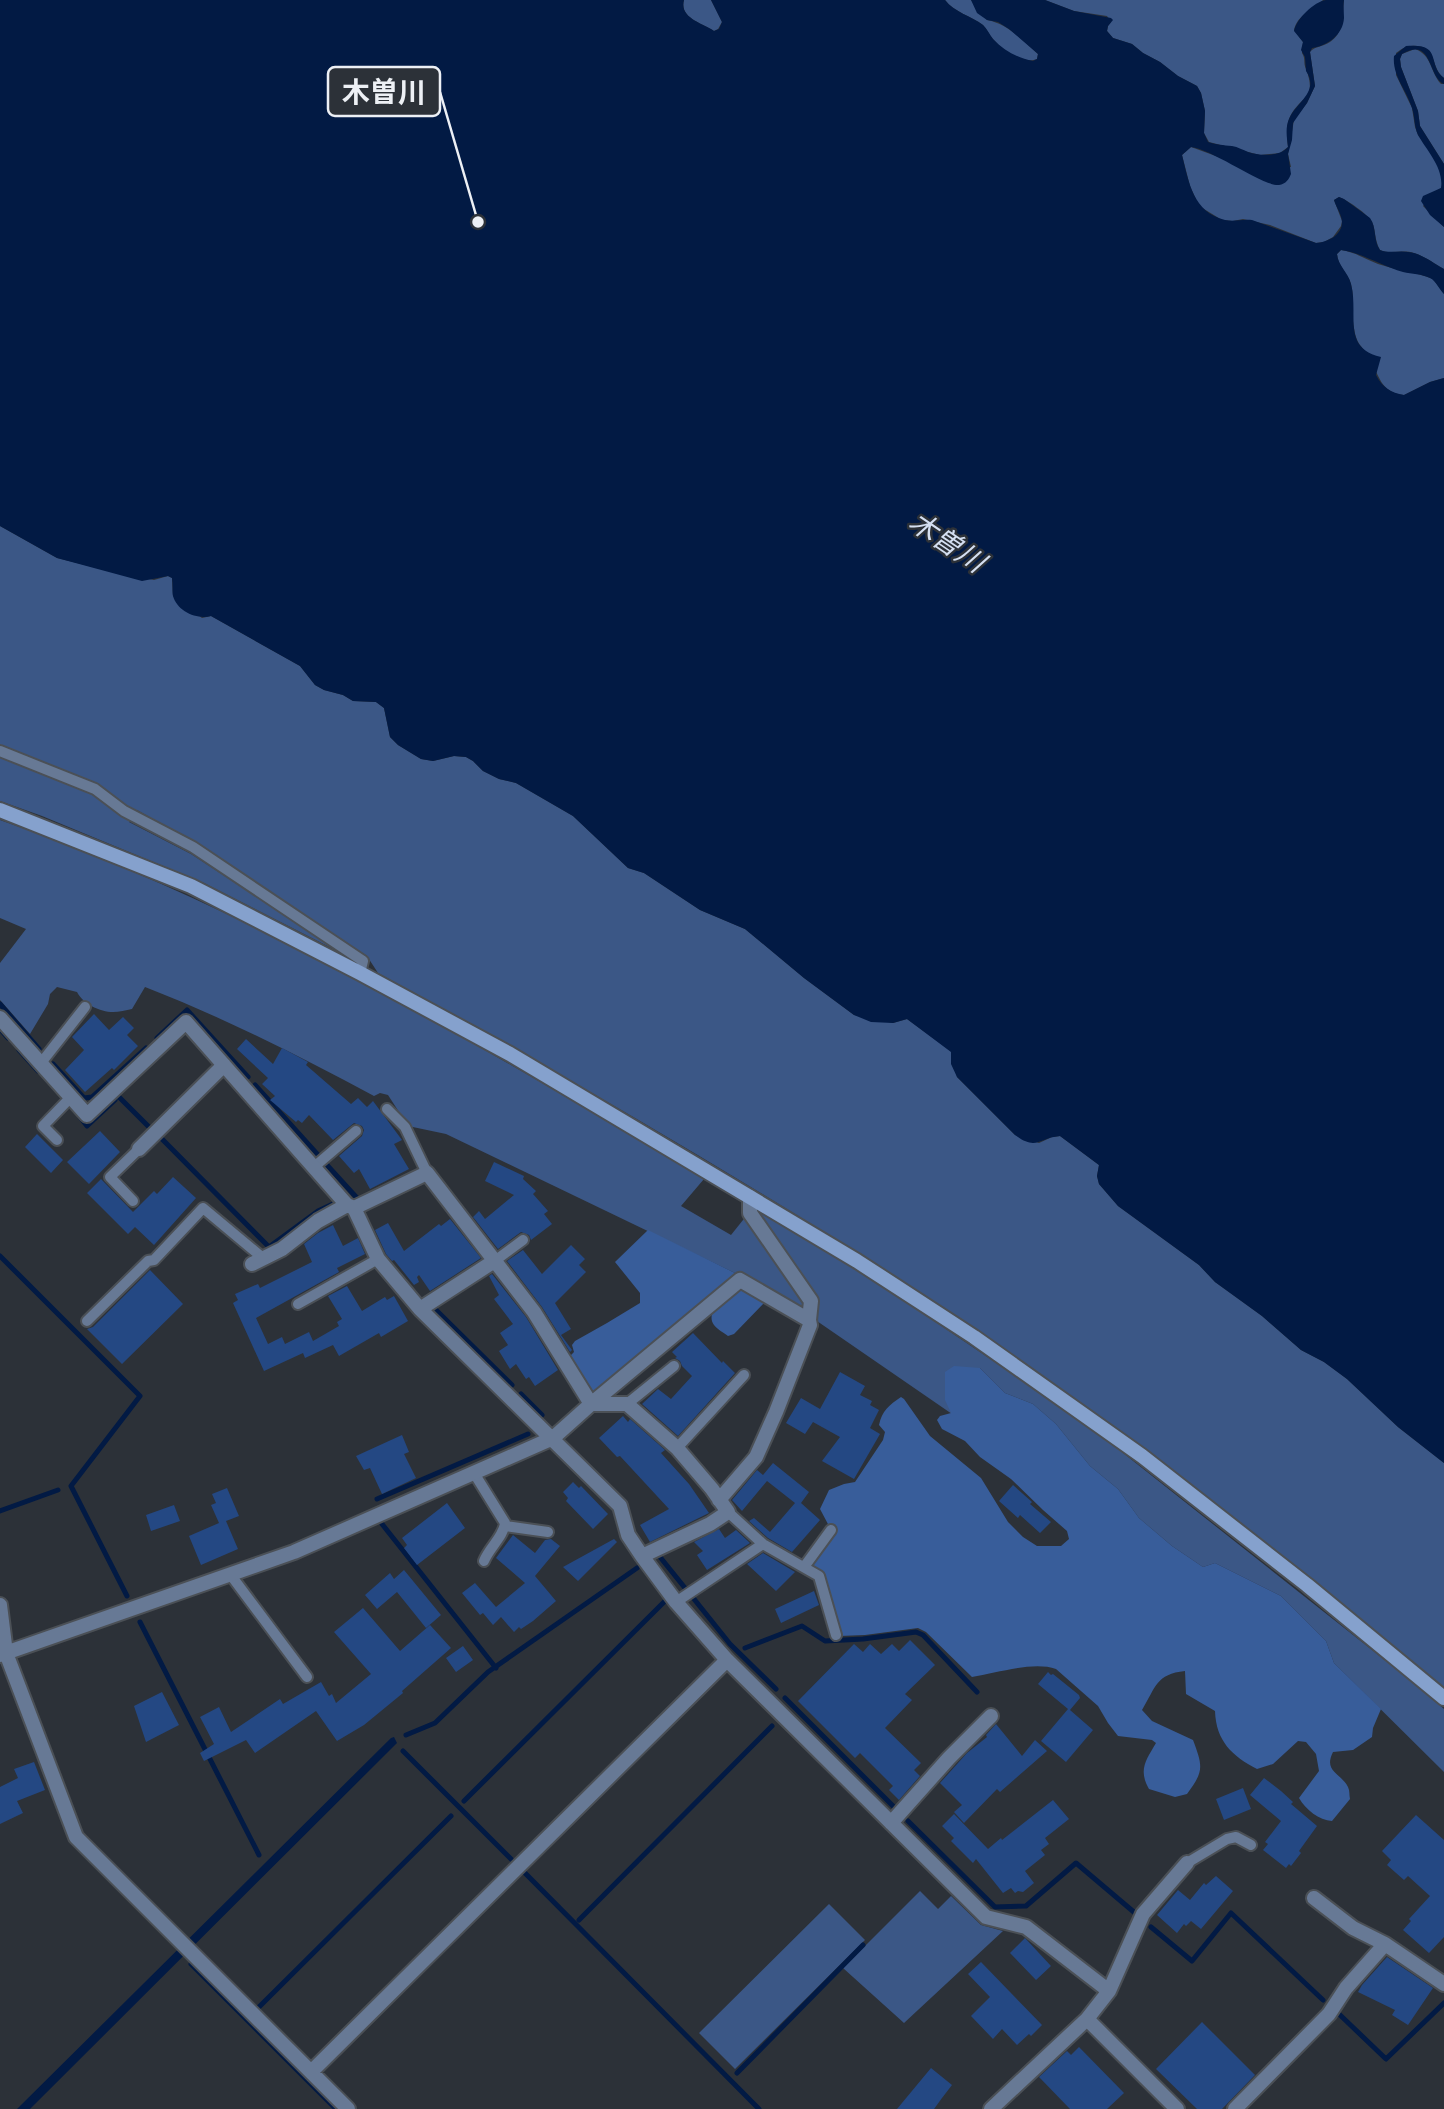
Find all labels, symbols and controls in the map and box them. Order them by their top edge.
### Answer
callout: 木曽川 [328,67,440,116]
text: 木曽川 [342,76,426,109]
water label: 木曽川 [903,505,994,581]

